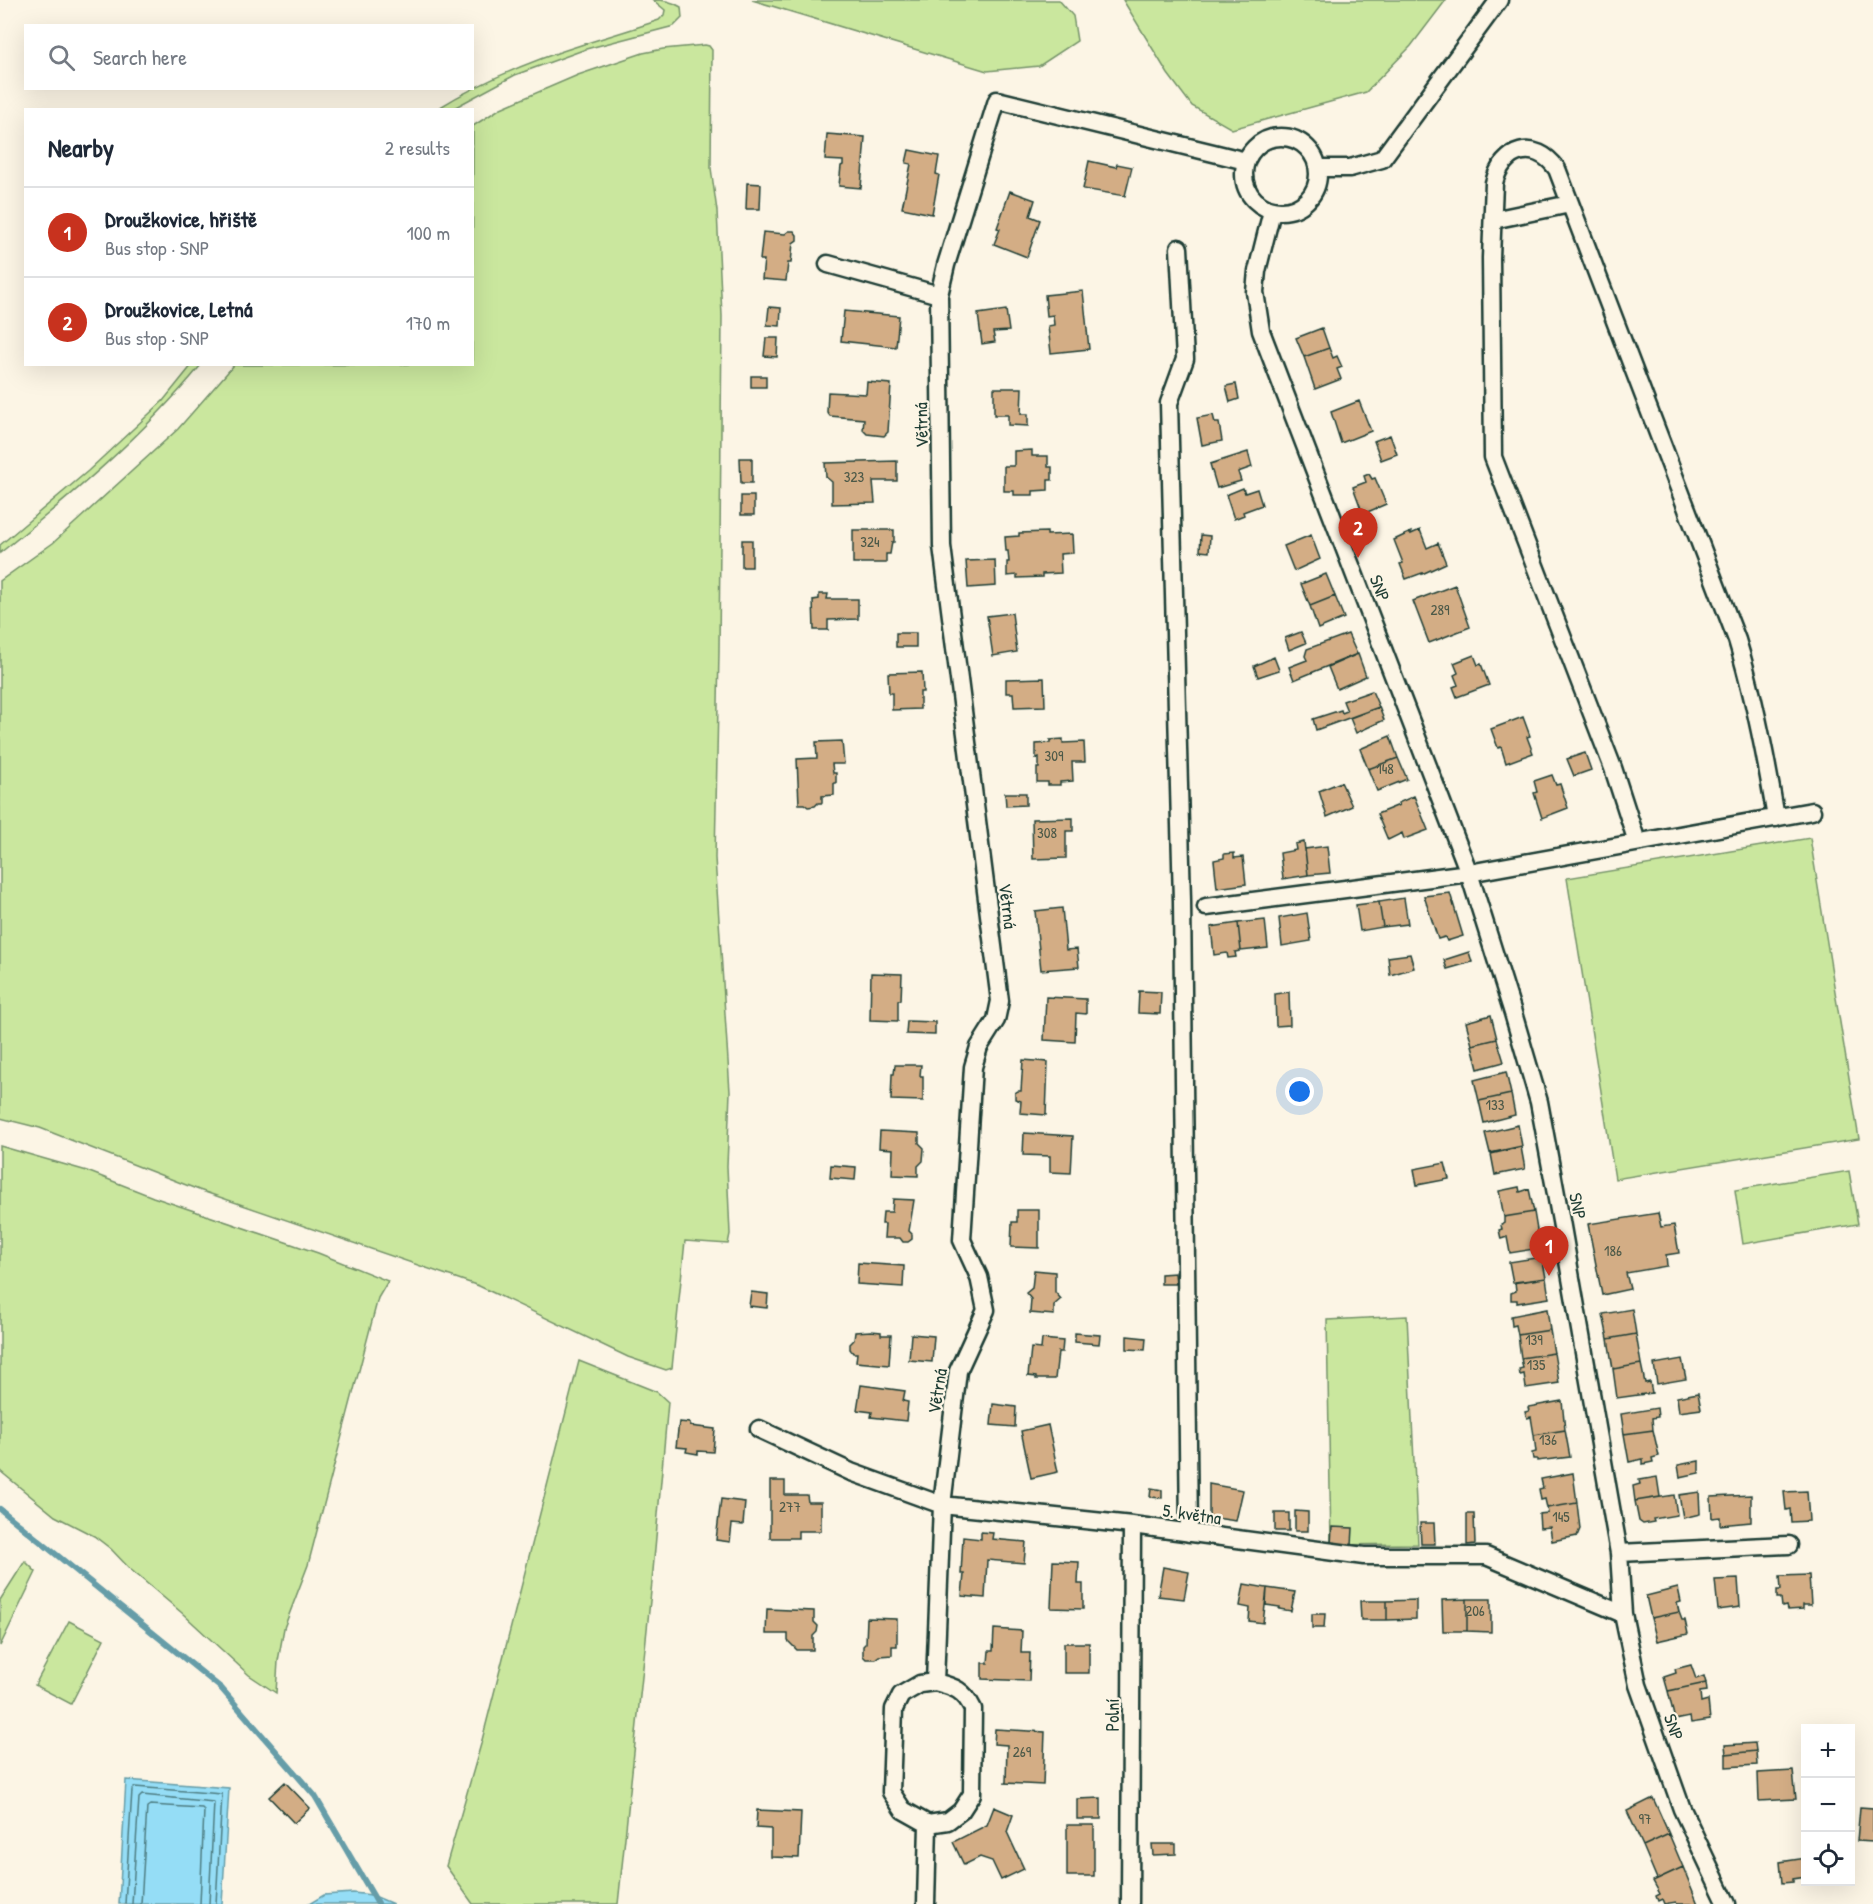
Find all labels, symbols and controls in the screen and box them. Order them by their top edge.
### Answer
search box [24,24,474,90]
icon: search [45,41,78,74]
text: Search here [93,42,187,72]
text: Nearby [48,130,114,165]
text: 2 results [385,134,450,161]
text: Droužkovice, hřiště [105,204,257,234]
text: 1 [64,219,71,246]
text: 100 m [407,219,450,246]
text: Bus stop · SNP [105,234,209,261]
text: Droužkovice, Letná [105,294,253,324]
text: 2 [63,309,72,336]
text: 170 m [406,309,450,336]
text: Bus stop · SNP [105,324,209,351]
street label: Větrná [908,402,934,448]
house number: 323 [844,466,865,487]
pin: 2 [1338,508,1378,558]
house number: 324 [860,531,880,552]
street label: SNP [1364,571,1396,605]
house number: 289 [1430,599,1450,620]
house number: 309 [1045,745,1064,766]
house number: 148 [1376,758,1394,779]
house number: 308 [1037,822,1057,843]
street label: Větrná [993,882,1023,930]
your location [1285,1077,1314,1106]
house number: 133 [1486,1094,1505,1115]
street label: SNP [1563,1191,1593,1221]
pin: 1 [1530,1226,1568,1276]
house number: 186 [1604,1240,1622,1261]
house number: 139 [1525,1329,1543,1350]
house number: 135 [1527,1354,1546,1375]
street label: Větrná [921,1367,953,1415]
house number: 136 [1539,1429,1557,1450]
house number: 277 [779,1496,801,1517]
street label: 5. května [1161,1498,1223,1530]
house number: 145 [1552,1506,1570,1527]
house number: 206 [1465,1600,1485,1621]
street label: Polní [1100,1699,1125,1731]
street label: SNP [1658,1710,1690,1744]
map controls [1801,1724,1855,1886]
button: + [1801,1724,1855,1778]
house number: 269 [1013,1741,1032,1762]
button: − [1801,1778,1855,1832]
house number: 97 [1639,1808,1651,1829]
button: locate [1801,1832,1855,1886]

